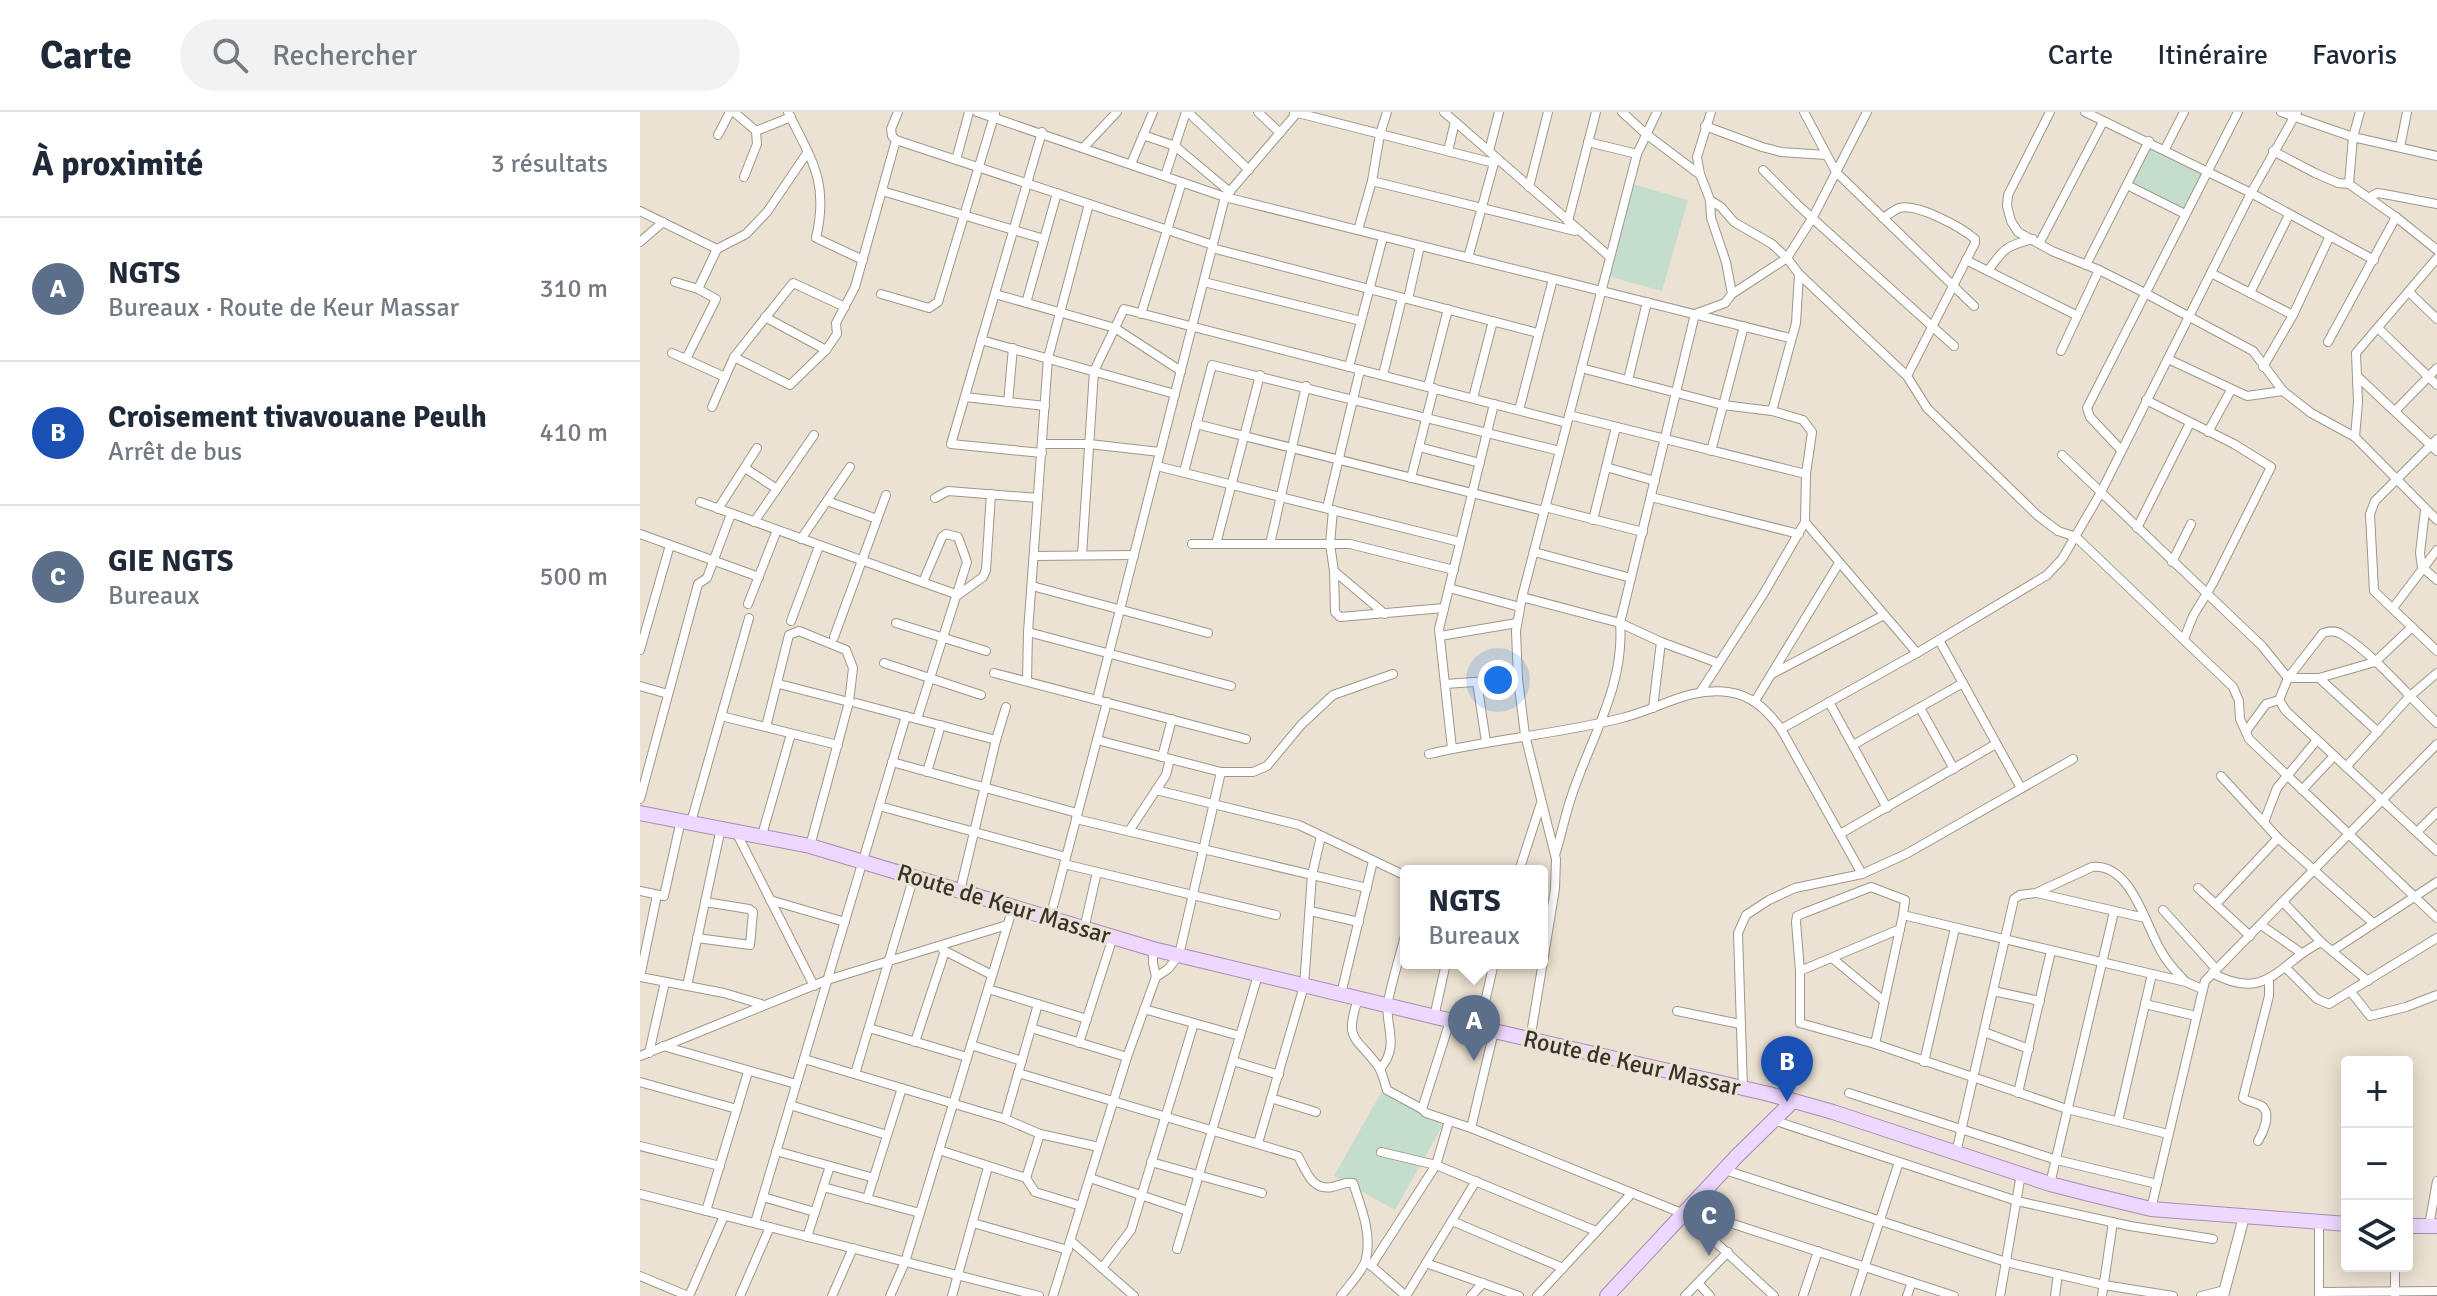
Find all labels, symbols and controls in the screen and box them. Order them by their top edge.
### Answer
search box [180,19,740,91]
text: Carte [40,32,132,79]
icon: search [208,33,252,77]
text: Rechercher [272,37,417,74]
text: Carte [2048,38,2113,72]
text: Itinéraire [2157,38,2268,72]
text: Favoris [2312,38,2397,72]
text: À proximité [32,143,203,185]
text: 3 résultats [491,148,608,180]
text: NGTS [108,255,181,292]
text: A [50,273,66,305]
text: 310 m [539,273,608,305]
text: Bureaux · Route de Keur Massar [108,292,459,324]
text: Croisement tivavouane Peulh [108,399,487,436]
text: B [50,417,66,449]
text: 410 m [539,417,608,449]
text: Arrêt de bus [108,436,242,468]
text: GIE NGTS [108,543,233,580]
text: C [50,561,66,593]
text: 500 m [539,561,608,593]
text: Bureaux [108,580,199,612]
your location [1478,660,1518,700]
street label: Route de Keur Massar [894,857,1115,951]
popup [1400,865,1548,969]
text: NGTS [1428,883,1501,920]
text: Bureaux [1428,920,1520,952]
pin: A [1448,995,1500,1061]
street label: Route de Keur Massar [1521,1023,1744,1103]
pin: B [1761,1036,1813,1102]
map controls [2341,1056,2413,1272]
button: + [2341,1056,2413,1128]
button: − [2341,1128,2413,1200]
pin: C [1683,1190,1735,1256]
button: layers [2341,1200,2413,1272]

